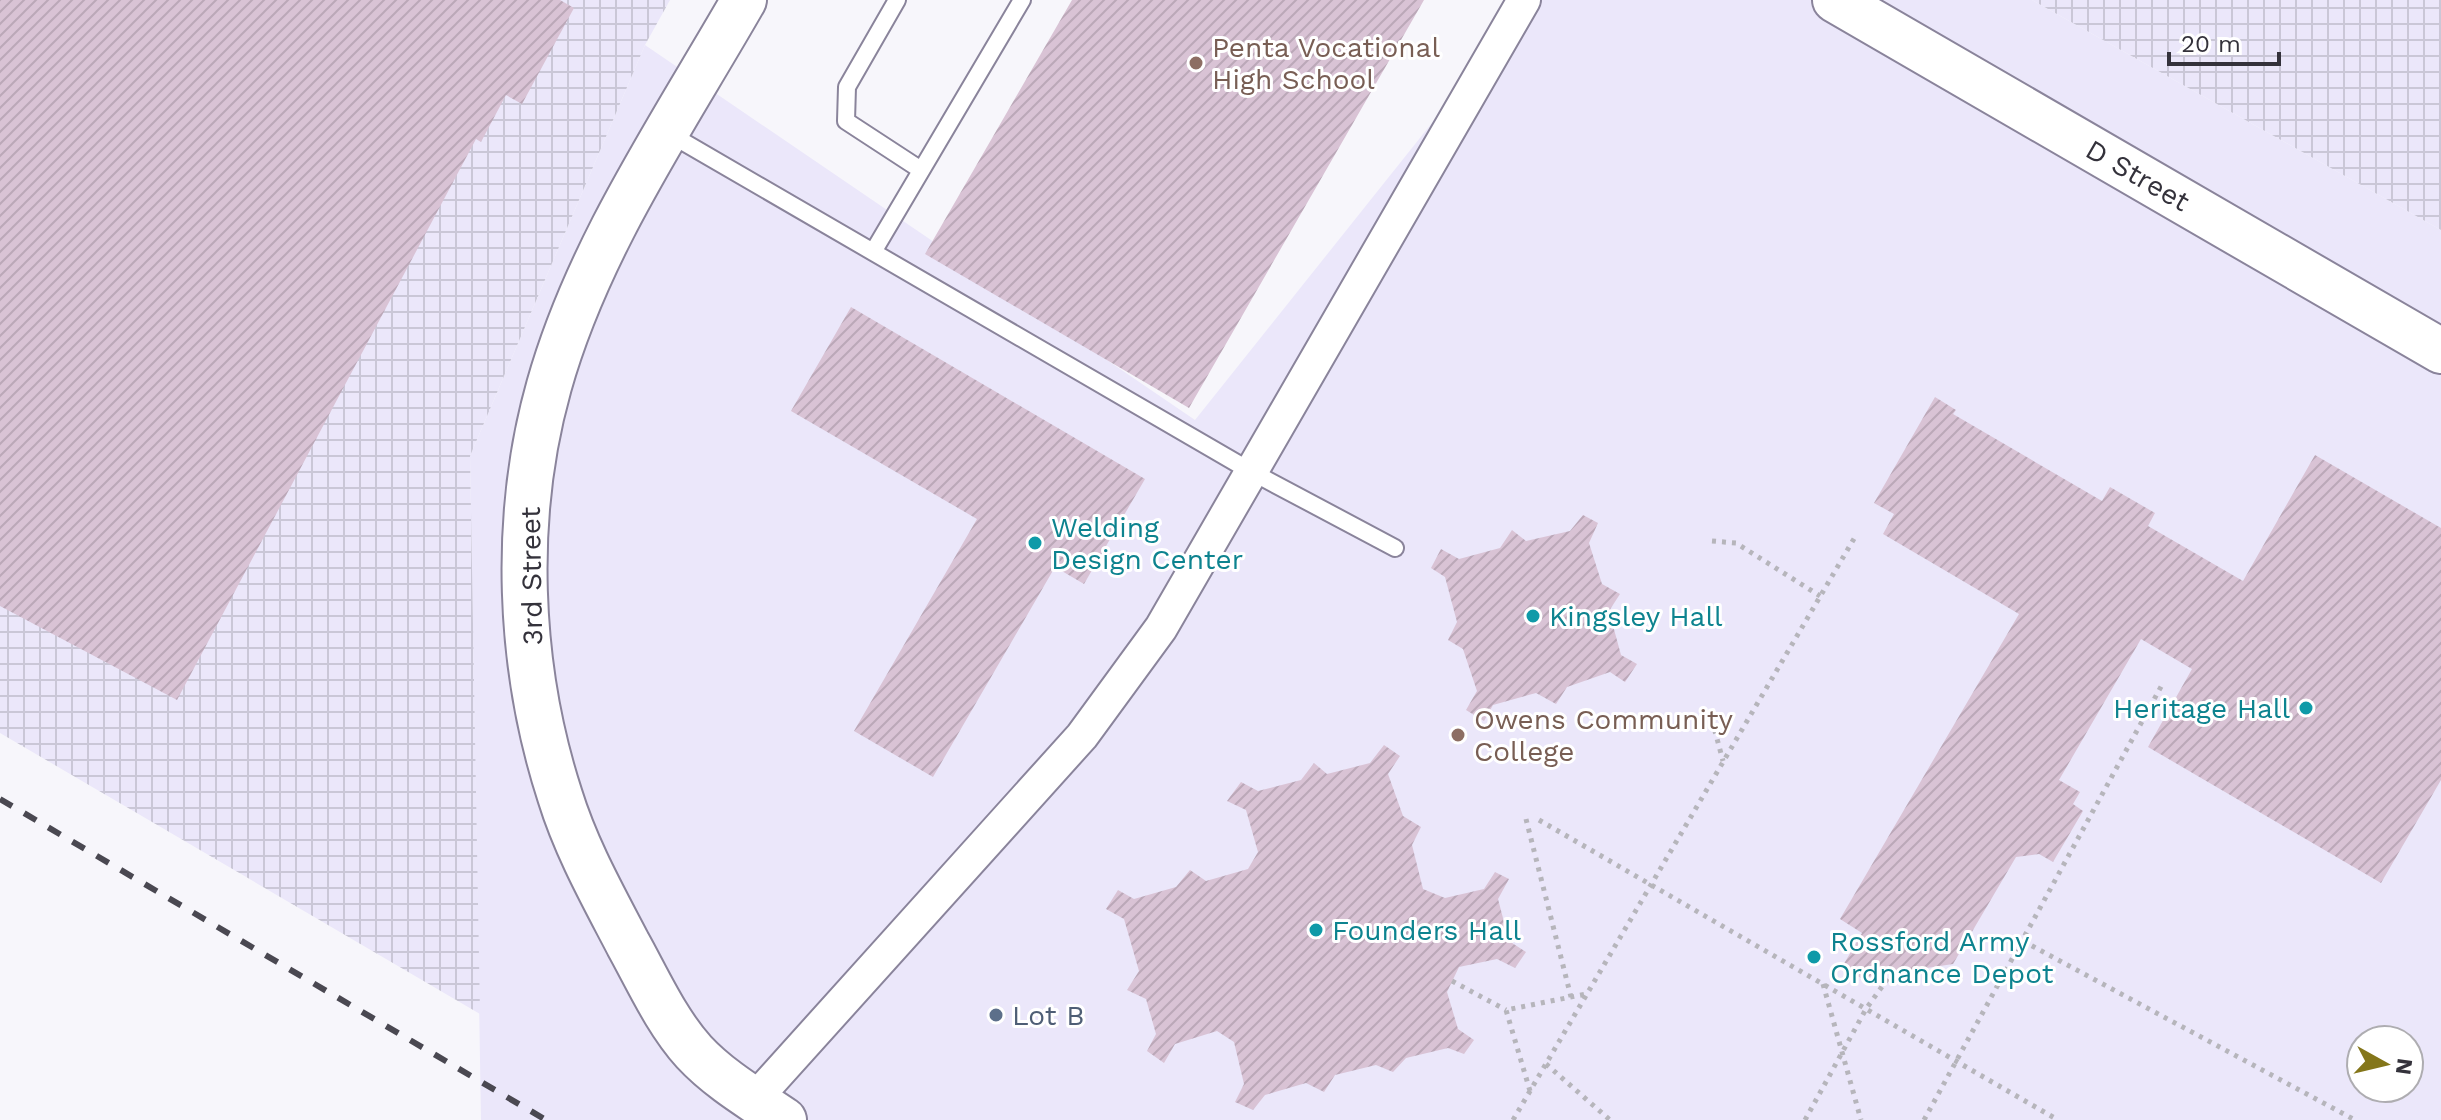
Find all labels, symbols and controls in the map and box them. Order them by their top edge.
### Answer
scale bar [2169,16,2279,66]
text: 20 m [2181,30,2241,58]
place label: Penta Vocational High School [1212,31,1440,96]
marker: Penta Vocational High School [1187,54,1205,72]
street label: D Street [2080,133,2196,218]
street label: 3rd Street [514,506,549,646]
place label: Welding Design Center [1051,511,1243,576]
marker: Welding Design Center [1026,534,1044,552]
place label: Kingsley Hall [1549,600,1723,633]
marker: Kingsley Hall [1524,607,1542,625]
place label: Heritage Hall [2113,692,2290,725]
marker: Heritage Hall [2297,699,2315,717]
place label: Owens Community College [1474,703,1734,768]
marker: Owens Community College [1449,726,1467,744]
place label: Founders Hall [1332,914,1522,947]
marker: Founders Hall [1307,921,1325,939]
place label: Rossford Army Ordnance Depot [1830,925,2054,990]
marker: Rossford Army Ordnance Depot [1805,948,1823,966]
place label: Lot B [1012,999,1084,1032]
marker: Lot B [987,1006,1005,1024]
north arrow [2345,1024,2425,1104]
text: N [2391,1057,2418,1077]

